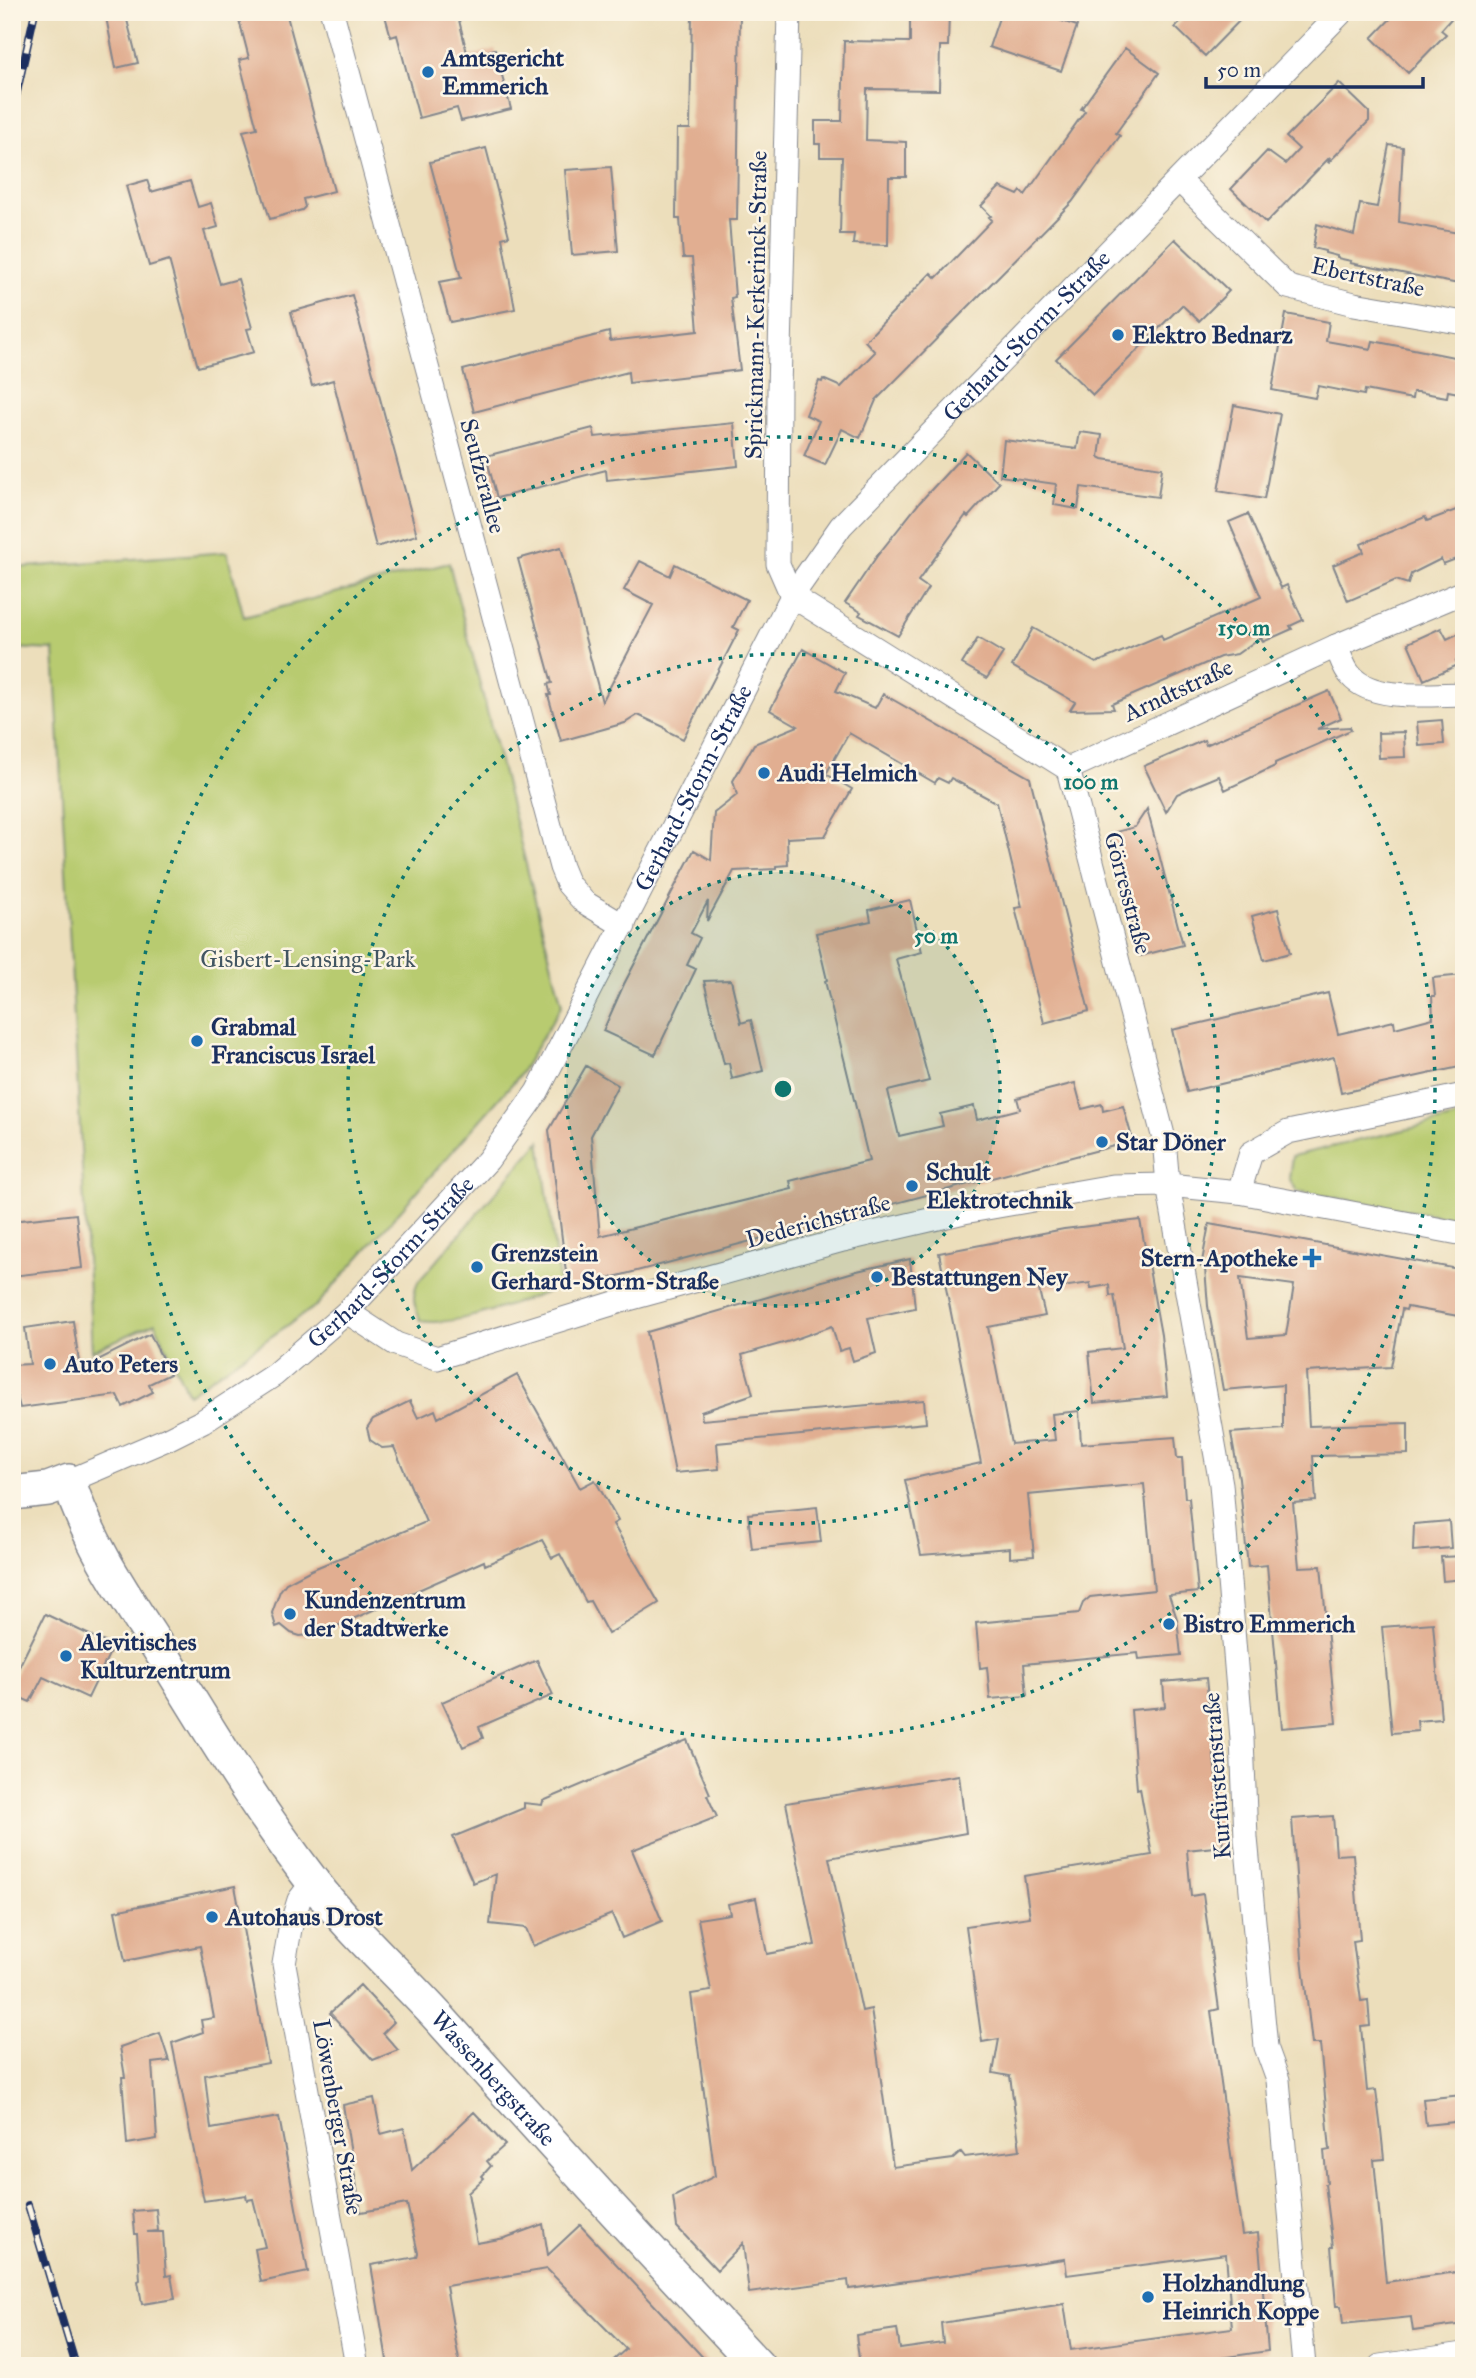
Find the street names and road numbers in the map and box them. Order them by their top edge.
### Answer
street label: Sprickmann-Kerkerinck-Straße [738,150,774,460]
street label: Gerhard-Storm-Straße [936,244,1117,428]
street label: Ebertstraße [1309,250,1427,304]
street label: Seufzerallee [453,415,513,537]
street label: Arndtstraße [1118,652,1238,729]
street label: Gerhard-Storm-Straße [628,680,759,896]
street label: Görresstraße [1097,829,1159,957]
street label: Gerhard-Storm-Straße [301,1170,481,1355]
street label: Dederichstraße [742,1187,894,1255]
street label: Kurfürstenstraße [1196,1691,1238,1861]
street label: Wassenbergstraße [424,2004,563,2153]
street label: Löwenberger Straße [306,2017,370,2217]

